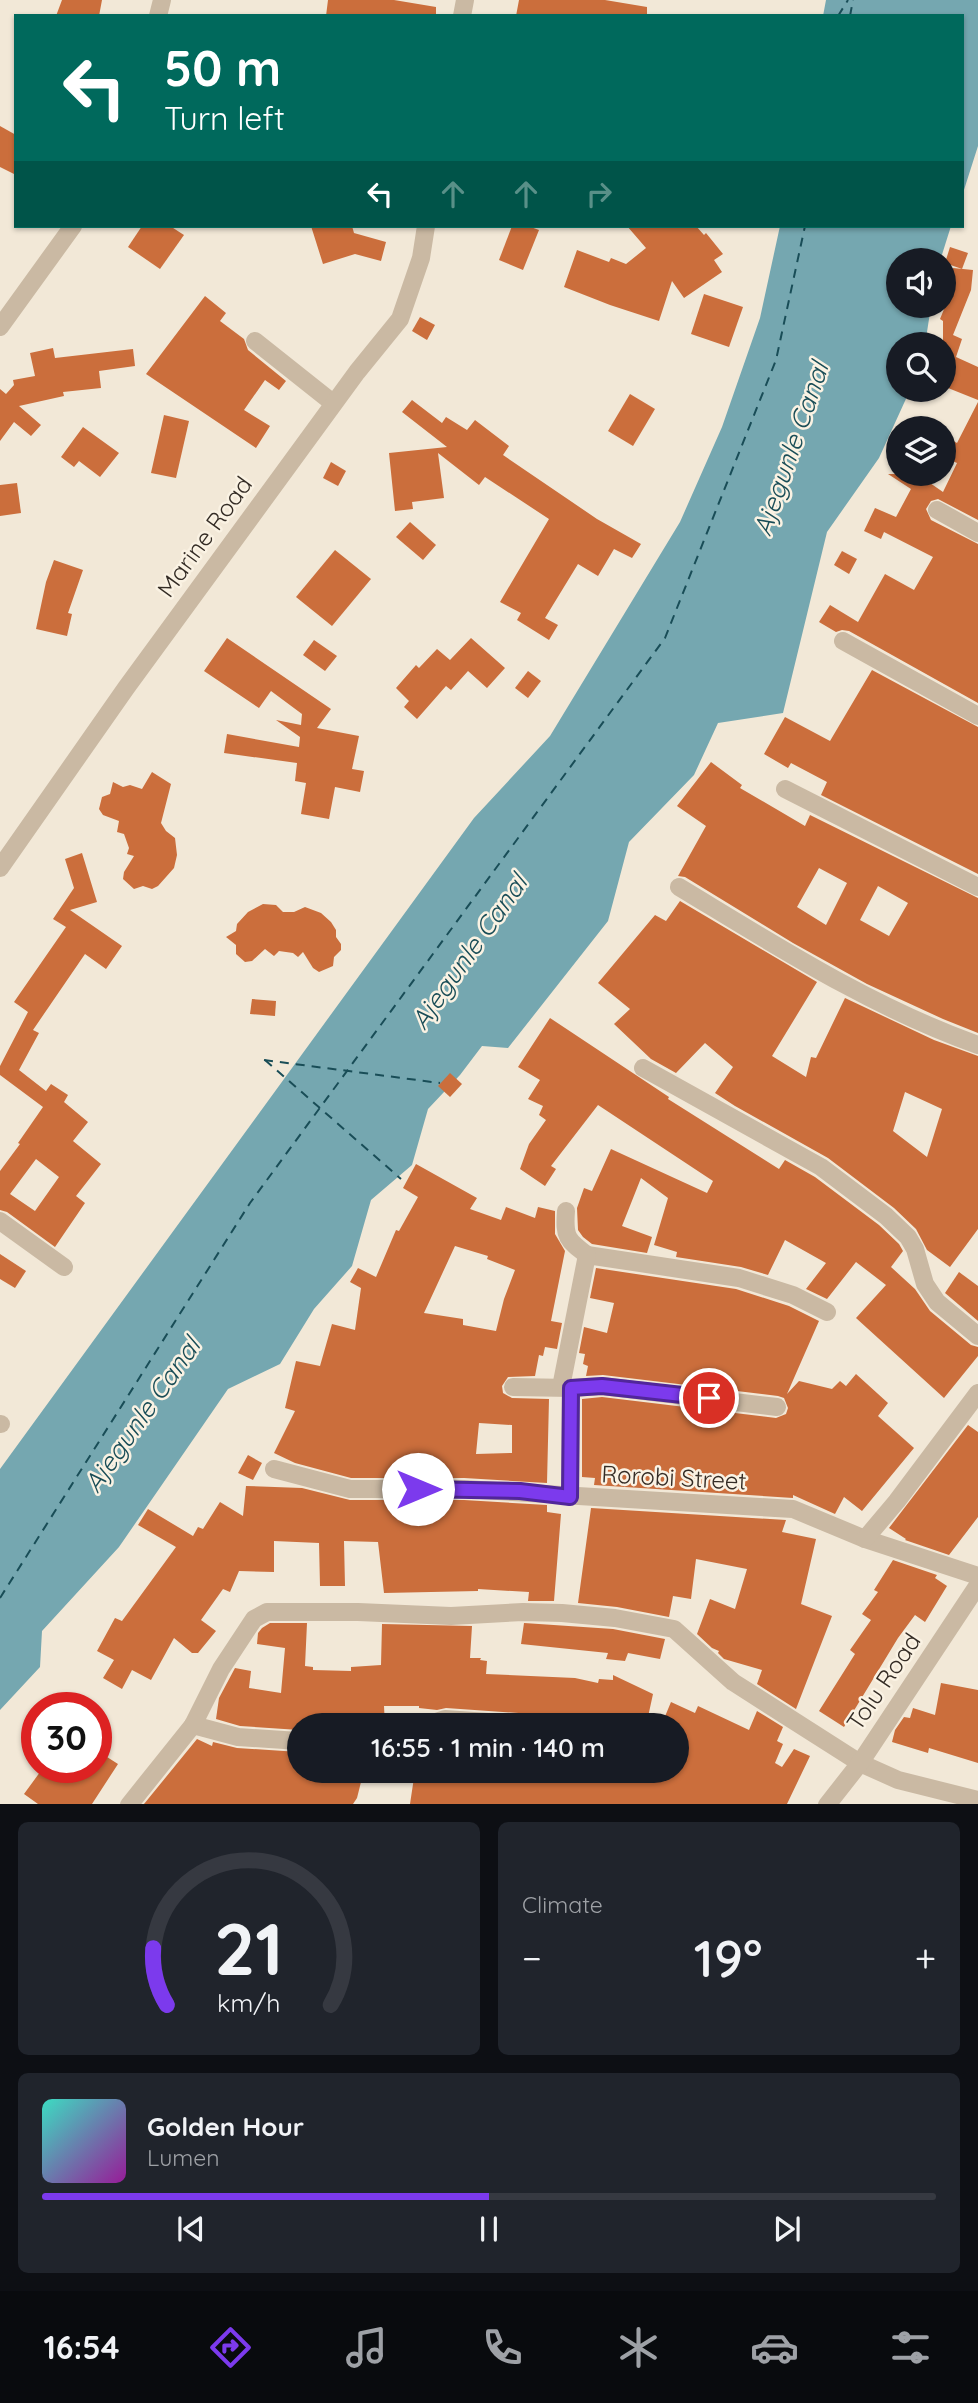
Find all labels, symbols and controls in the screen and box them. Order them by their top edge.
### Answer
text: 50 m [164,37,281,98]
icon: left [49,42,140,133]
text: Turn left [164,98,285,138]
icon: left [361,175,399,213]
icon: ahead [434,175,472,213]
icon: ahead [507,175,545,213]
icon: right [580,175,618,213]
map controls [886,248,956,486]
button: sound [886,248,956,318]
button: search [886,332,956,402]
water label: Ajegunle Canal [745,355,837,540]
button: layers [886,416,956,486]
street label: Marine Road [150,470,258,603]
water label: Ajegunle Canal [403,866,536,1035]
water label: Ajegunle Canal [76,1329,209,1498]
pin [679,1368,739,1428]
icon: arrive [690,1379,728,1417]
position arrow [381,1452,455,1526]
street label: Rorobi Street [601,1458,747,1496]
street label: Tolu Road [840,1627,927,1736]
speed limit sign: 30 [21,1692,112,1783]
text: 16:55 · 1 min · 140 m [371,1731,605,1764]
text: Climate [522,1890,603,1919]
text: 21 [214,1902,284,1993]
text: 19° [694,1925,763,1990]
text: − [522,1934,542,1982]
text: + [915,1934,936,1982]
text: km/h [217,1986,281,2017]
text: Golden Hour [147,2110,304,2143]
text: Lumen [147,2143,220,2172]
icon: previous [172,2210,210,2248]
icon: pause [470,2210,508,2248]
icon: next [768,2210,806,2248]
icon: directions [206,2323,255,2372]
icon: music [342,2323,391,2372]
icon: phone [478,2323,527,2372]
icon: climate [614,2323,663,2372]
icon: car [750,2323,799,2372]
icon: filters [886,2323,935,2372]
text: 16:54 [43,2327,120,2367]

